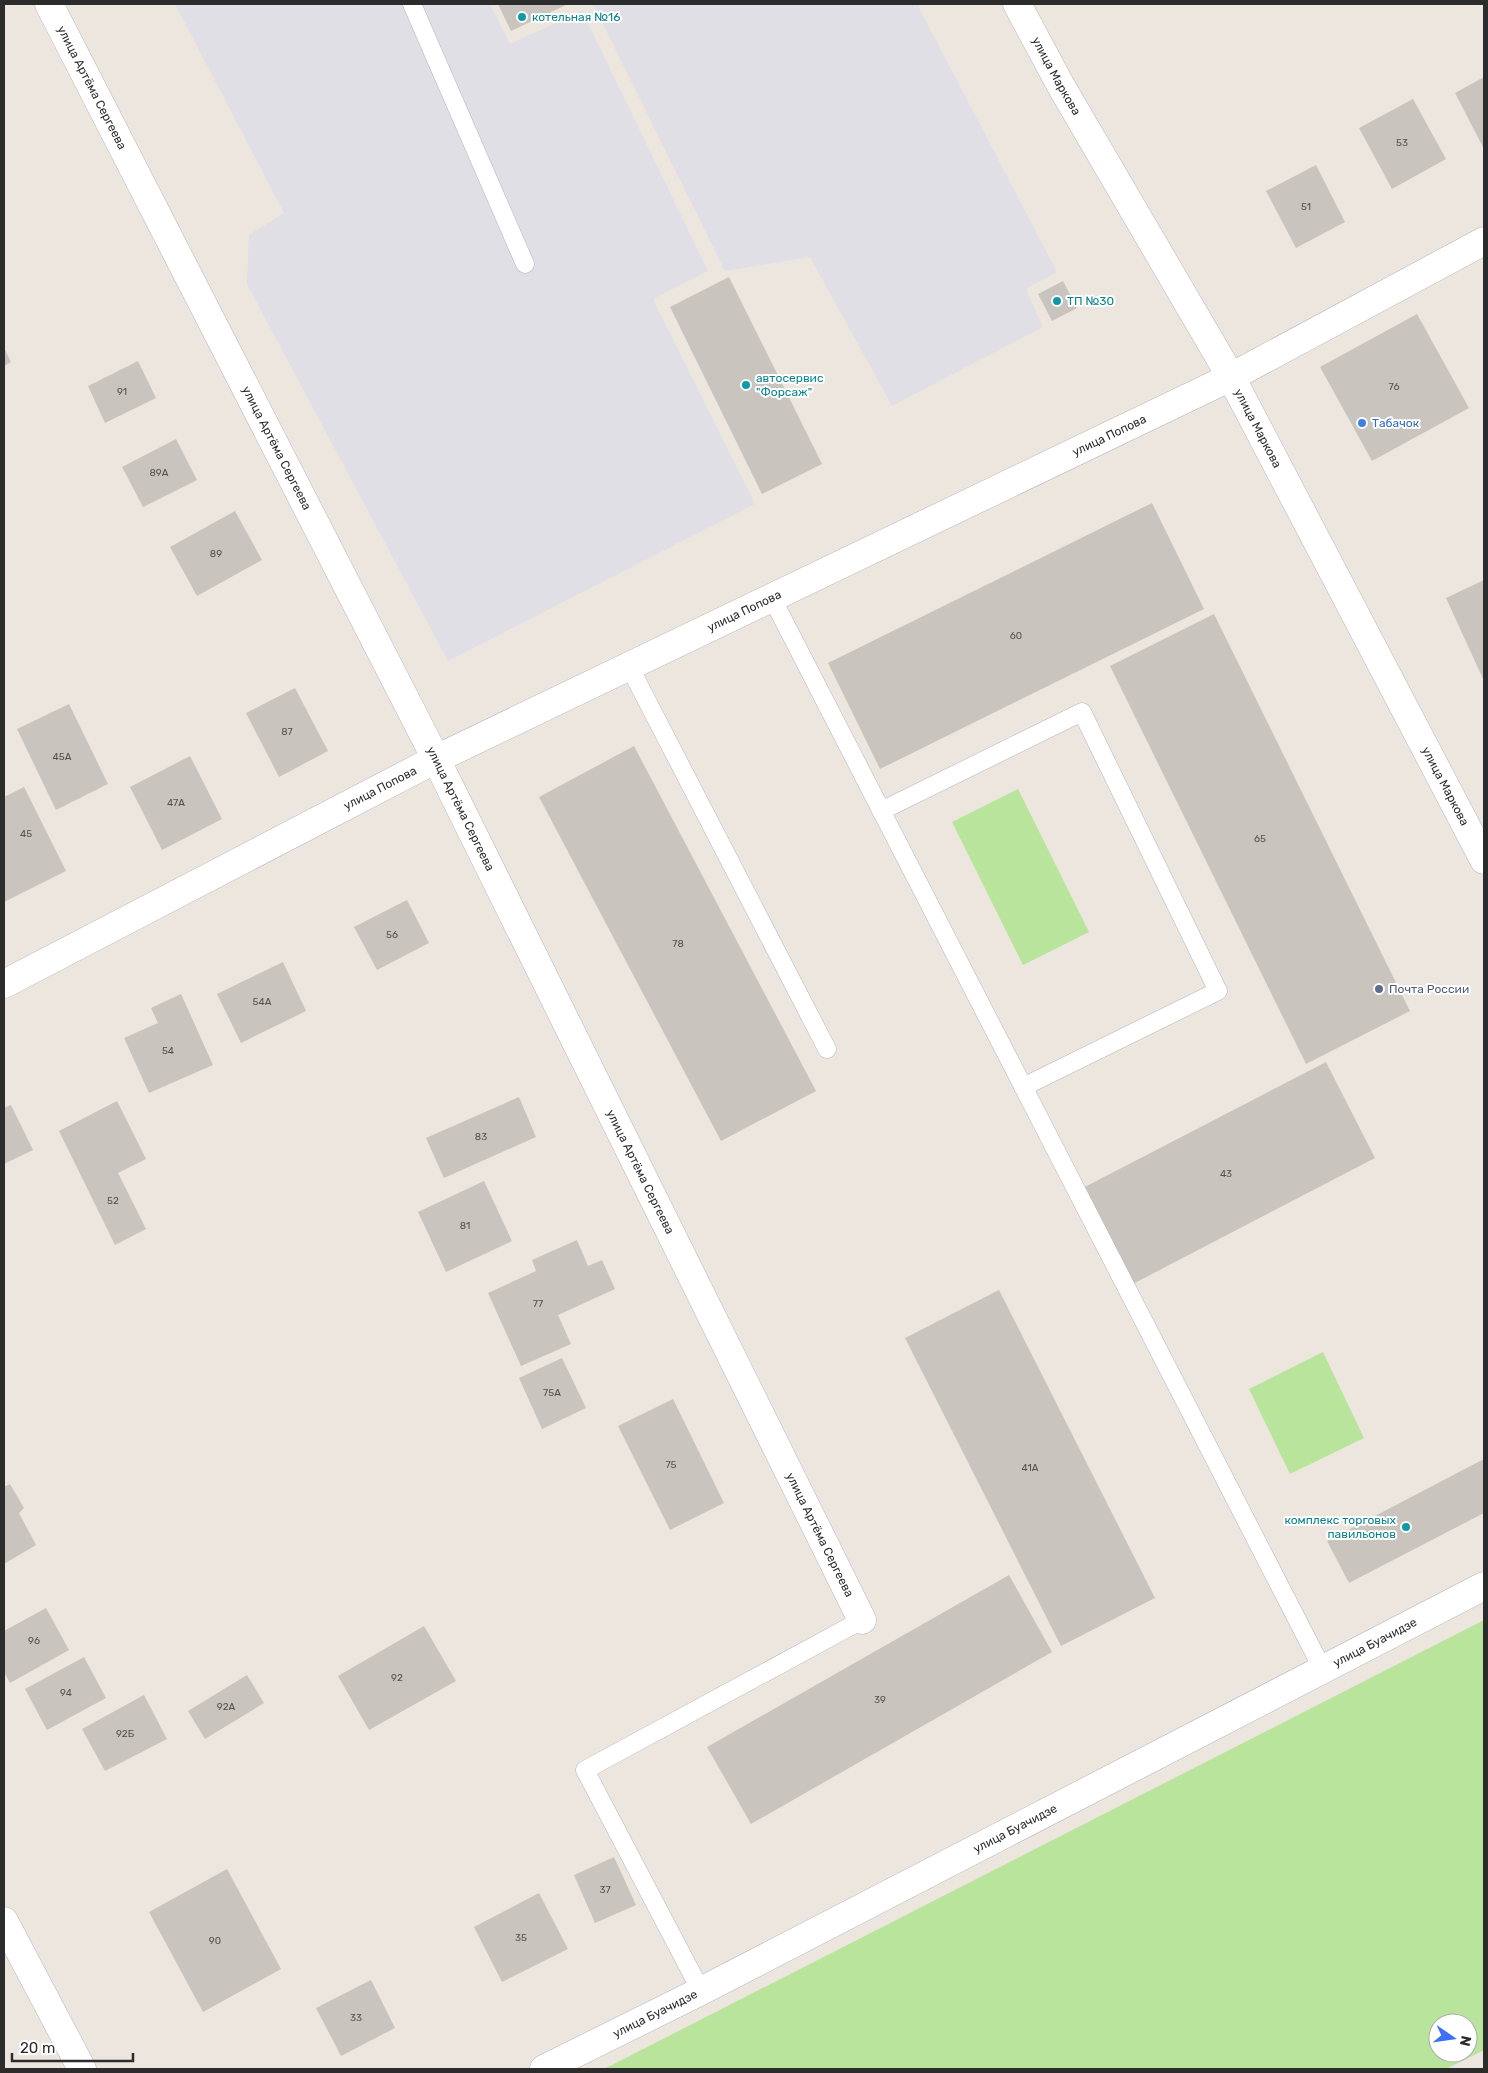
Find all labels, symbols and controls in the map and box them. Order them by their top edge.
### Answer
place label: котельная №16 [532,10,620,24]
marker: котельная №16 [516,11,528,23]
street label: улица Артёма Сергеева [54,23,129,152]
street label: улица Маркова [1029,35,1083,118]
house number: 53 [1396,137,1408,149]
house number: 51 [1301,201,1311,213]
place label: ТП №30 [1067,294,1114,308]
marker: ТП №30 [1051,295,1063,307]
place label: автосервис "Форсаж" [756,371,824,399]
marker: автосервис "Форсаж" [740,379,752,391]
house number: 76 [1389,381,1399,393]
street label: улица Артёма Сергеева [239,384,314,512]
house number: 91 [117,386,127,398]
street label: улица Маркова [1231,386,1284,470]
street label: улица Попова [1070,412,1148,459]
place label: Табачок [1372,416,1420,430]
marker: Табачок [1356,417,1368,429]
house number: 89А [150,467,169,479]
house number: 89 [210,548,222,560]
street label: улица Попова [705,587,783,635]
house number: 60 [1010,630,1022,642]
house number: 87 [281,726,293,738]
street label: улица Артёма Сергеева [424,744,497,873]
street label: улица Маркова [1419,744,1472,828]
house number: 45А [53,751,72,763]
street label: улица Попова [341,763,419,813]
house number: 47А [167,797,185,809]
house number: 45 [20,828,32,840]
house number: 65 [1254,833,1266,845]
house number: 56 [386,929,398,941]
house number: 78 [672,938,684,950]
place label: Почта России [1389,982,1469,996]
marker: Почта России [1373,983,1385,995]
house number: 54А [253,996,272,1008]
house number: 54 [162,1045,174,1057]
street label: улица Артёма Сергеева [604,1107,677,1236]
house number: 83 [475,1131,487,1143]
house number: 43 [1220,1168,1232,1180]
house number: 52 [107,1195,119,1207]
house number: 81 [460,1220,470,1232]
house number: 77 [533,1298,543,1310]
house number: 75А [543,1387,561,1399]
house number: 75 [665,1459,677,1471]
house number: 41А [1022,1462,1039,1474]
street label: улица Артёма Сергеева [783,1470,857,1599]
place label: комплекс торговых павильонов [1284,1513,1397,1541]
marker: комплекс торговых павильонов [1400,1521,1412,1533]
street label: улица Буачидзе [1331,1615,1419,1670]
house number: 96 [28,1635,40,1647]
house number: 92 [391,1672,403,1684]
house number: 94 [60,1687,72,1699]
house number: 39 [874,1694,886,1706]
house number: 92А [217,1701,236,1713]
house number: 92Б [116,1728,135,1740]
street label: улица Буачидзе [971,1801,1060,1856]
house number: 37 [599,1884,611,1896]
house number: 35 [515,1932,527,1944]
house number: 90 [209,1935,221,1947]
street label: улица Буачидзе [611,1987,700,2041]
house number: 33 [350,2012,362,2024]
north arrow [1428,2013,1478,2063]
scale bar [12,2030,134,2062]
text: N [1456,2034,1475,2048]
text: 20 m [20,2039,55,2057]

